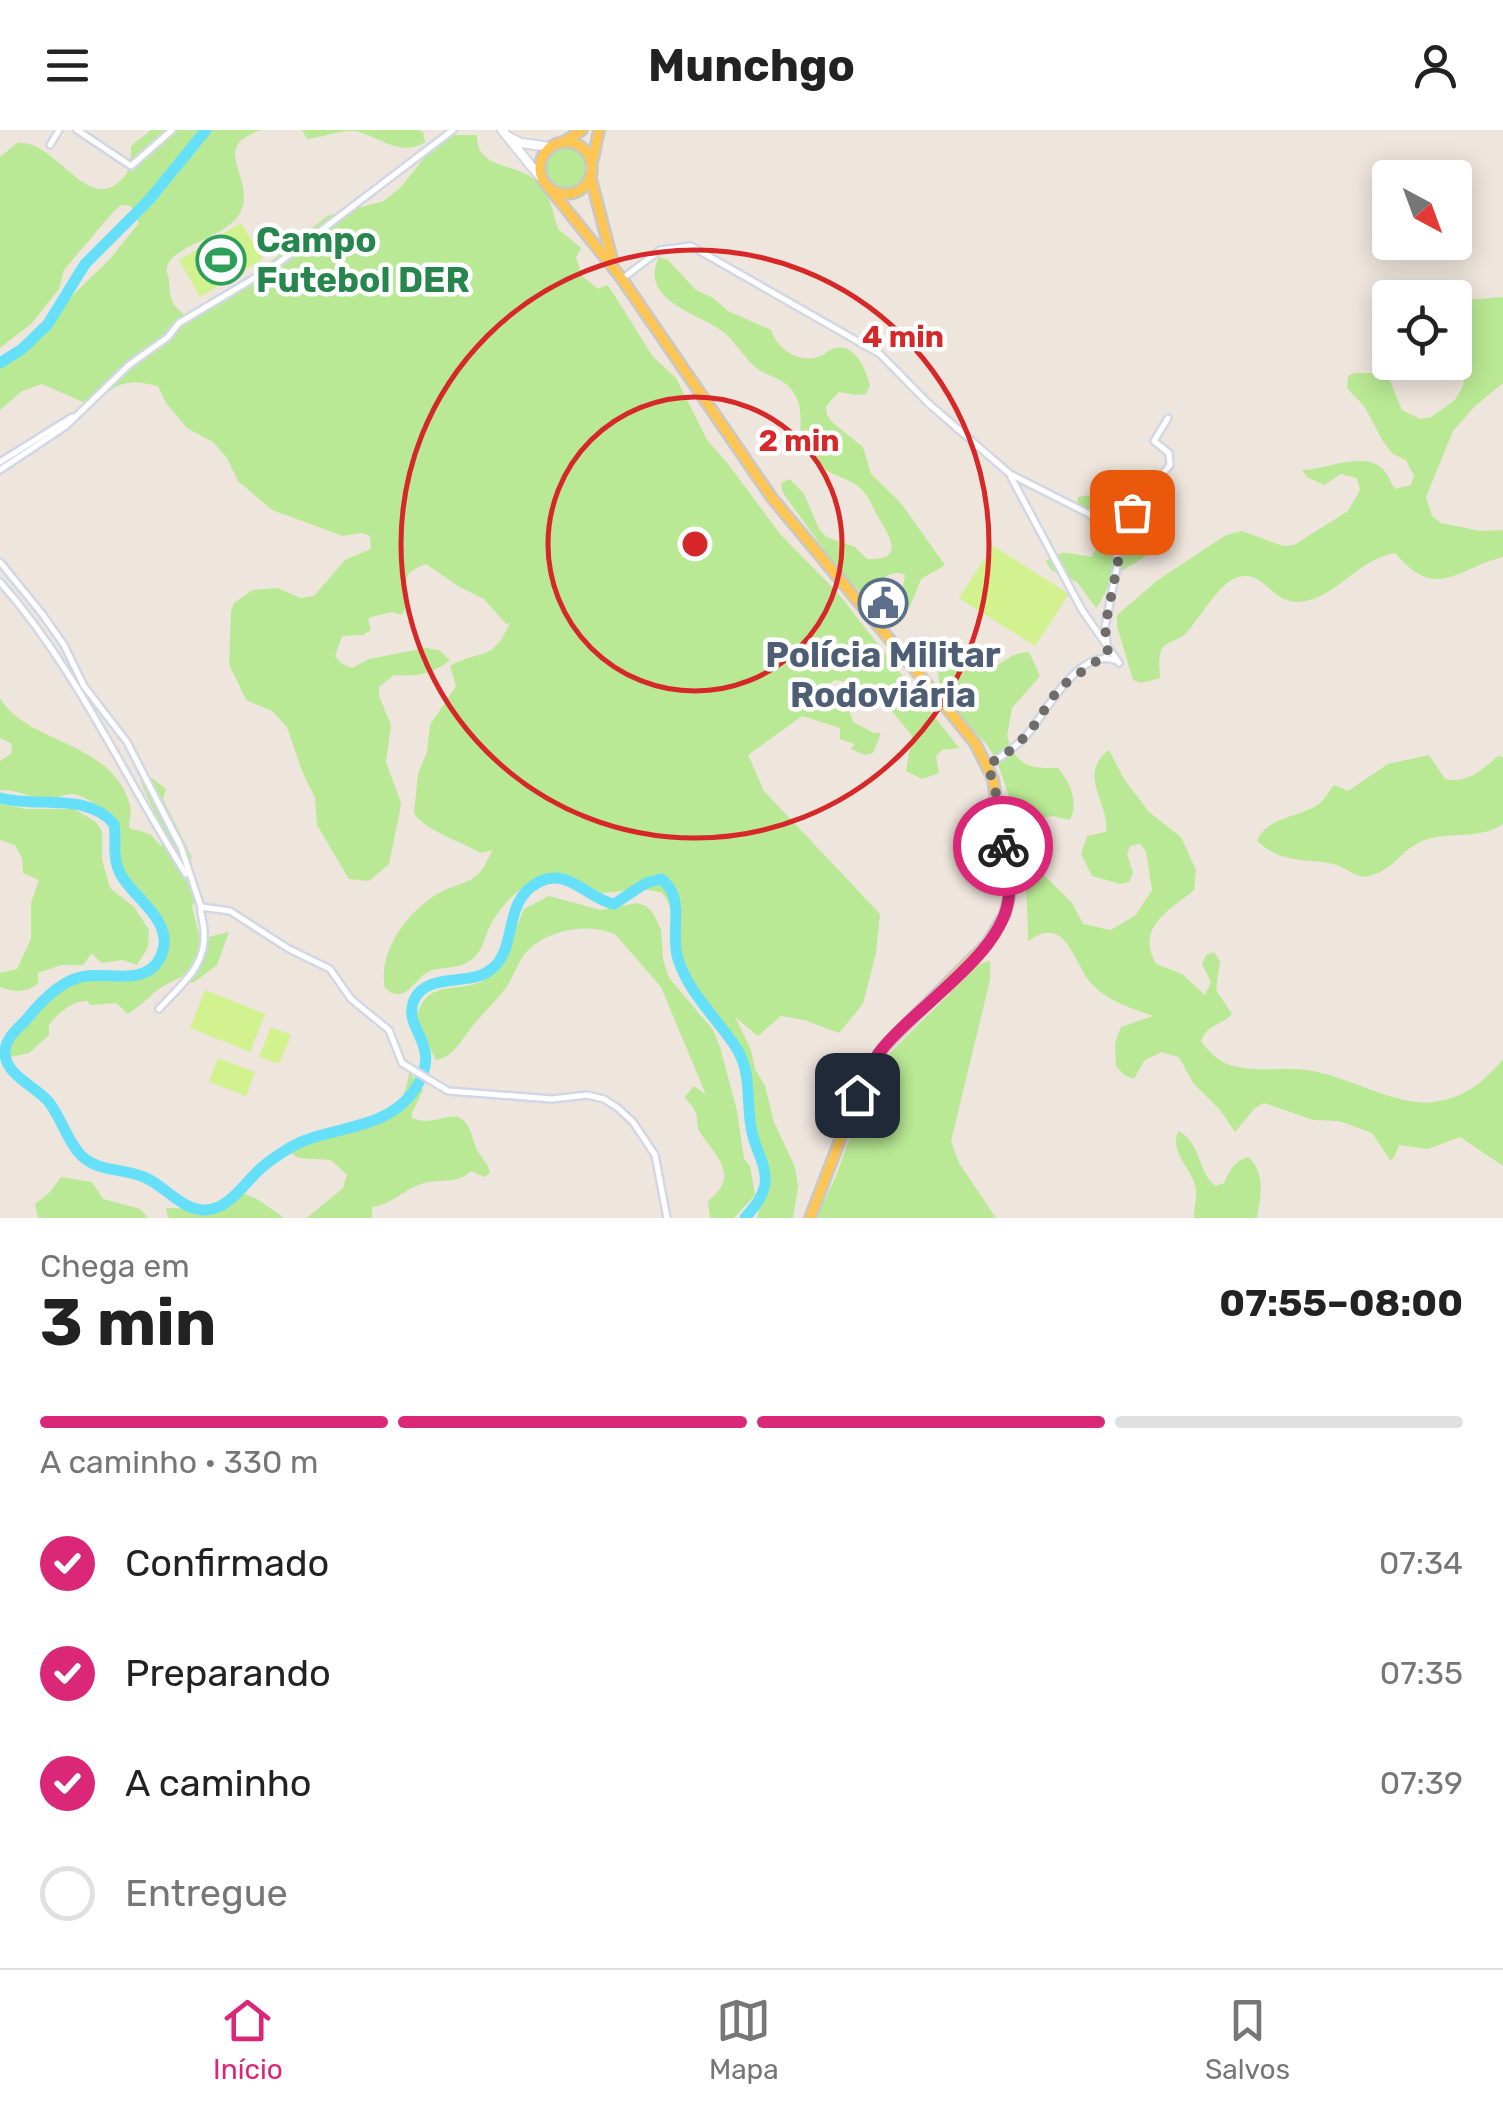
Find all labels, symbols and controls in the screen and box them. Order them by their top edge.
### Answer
icon: menu [40,38,95,93]
icon: person [1408,38,1463,93]
text: Munchgo [648,39,855,92]
north arrow [1372,160,1472,260]
map controls [1372,160,1472,380]
place label: Campo Futebol DER [256,219,470,301]
sports icon: Campo Futebol DER [195,234,247,286]
button: locate [1372,280,1472,380]
text: 4 min [862,319,944,355]
text: 2 min [758,423,840,459]
pin [1090,470,1175,555]
icon: bag [1105,485,1160,540]
centre of rings [677,526,713,562]
public building icon: Polícia Militar Rodoviária [857,577,909,629]
place label: Polícia Militar Rodoviária [765,634,1001,716]
courier [953,796,1053,896]
icon: bike [976,819,1031,874]
pin [815,1053,900,1138]
icon: home [830,1068,885,1123]
text: Chega em [40,1247,190,1285]
text: 07:55–08:00 [1219,1280,1463,1326]
text: 3 min [40,1284,217,1361]
text: A caminho · 330 m [40,1443,319,1481]
icon: check [40,1536,95,1591]
text: Confirmado [125,1540,329,1586]
text: 07:34 [1379,1544,1463,1582]
icon: check [40,1646,95,1701]
text: Preparando [125,1650,331,1696]
text: 07:35 [1380,1654,1463,1692]
icon: check [40,1756,95,1811]
text: A caminho [125,1760,312,1806]
text: 07:39 [1380,1764,1463,1802]
text: Entregue [125,1870,288,1916]
tab: Início [213,1993,283,2086]
tab: Mapa [709,1993,779,2086]
tab: Salvos [1205,1993,1290,2086]

